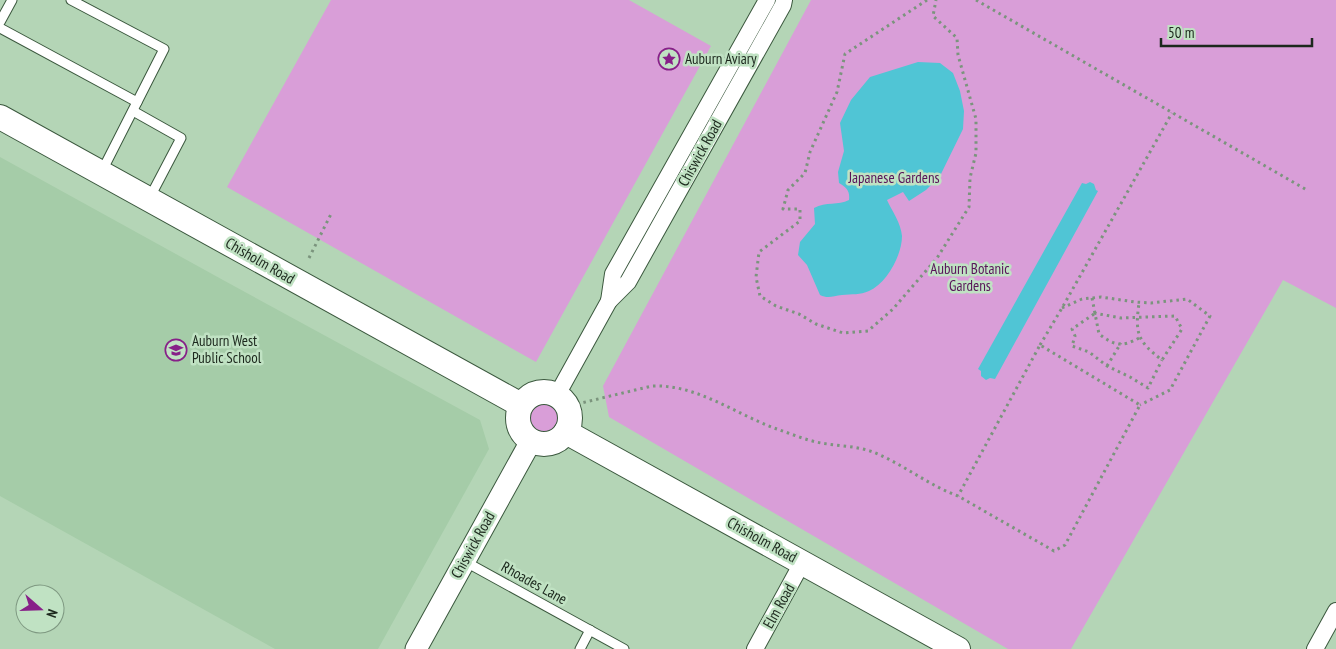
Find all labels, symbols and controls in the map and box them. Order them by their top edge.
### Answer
scale bar [1161,15,1312,47]
text: 50 m [1168,23,1194,42]
place icon: Auburn Aviary [657,47,681,71]
place label: Auburn Aviary [685,49,757,68]
street label: Chiswick Road [673,116,726,189]
park label: Japanese Gardens [847,168,940,187]
street label: Chisholm Road [222,233,298,288]
park label: Auburn Botanic Gardens [930,259,1010,295]
place label: Auburn West Public School [192,331,262,367]
school or university icon: Auburn West Public School [164,338,188,362]
street label: Chiswick Road [446,508,499,581]
street label: Chisholm Road [724,513,800,567]
street label: Rhoades Lane [498,557,570,608]
street label: Elm Road [759,580,799,632]
north arrow [15,584,65,634]
text: N [42,607,62,620]

